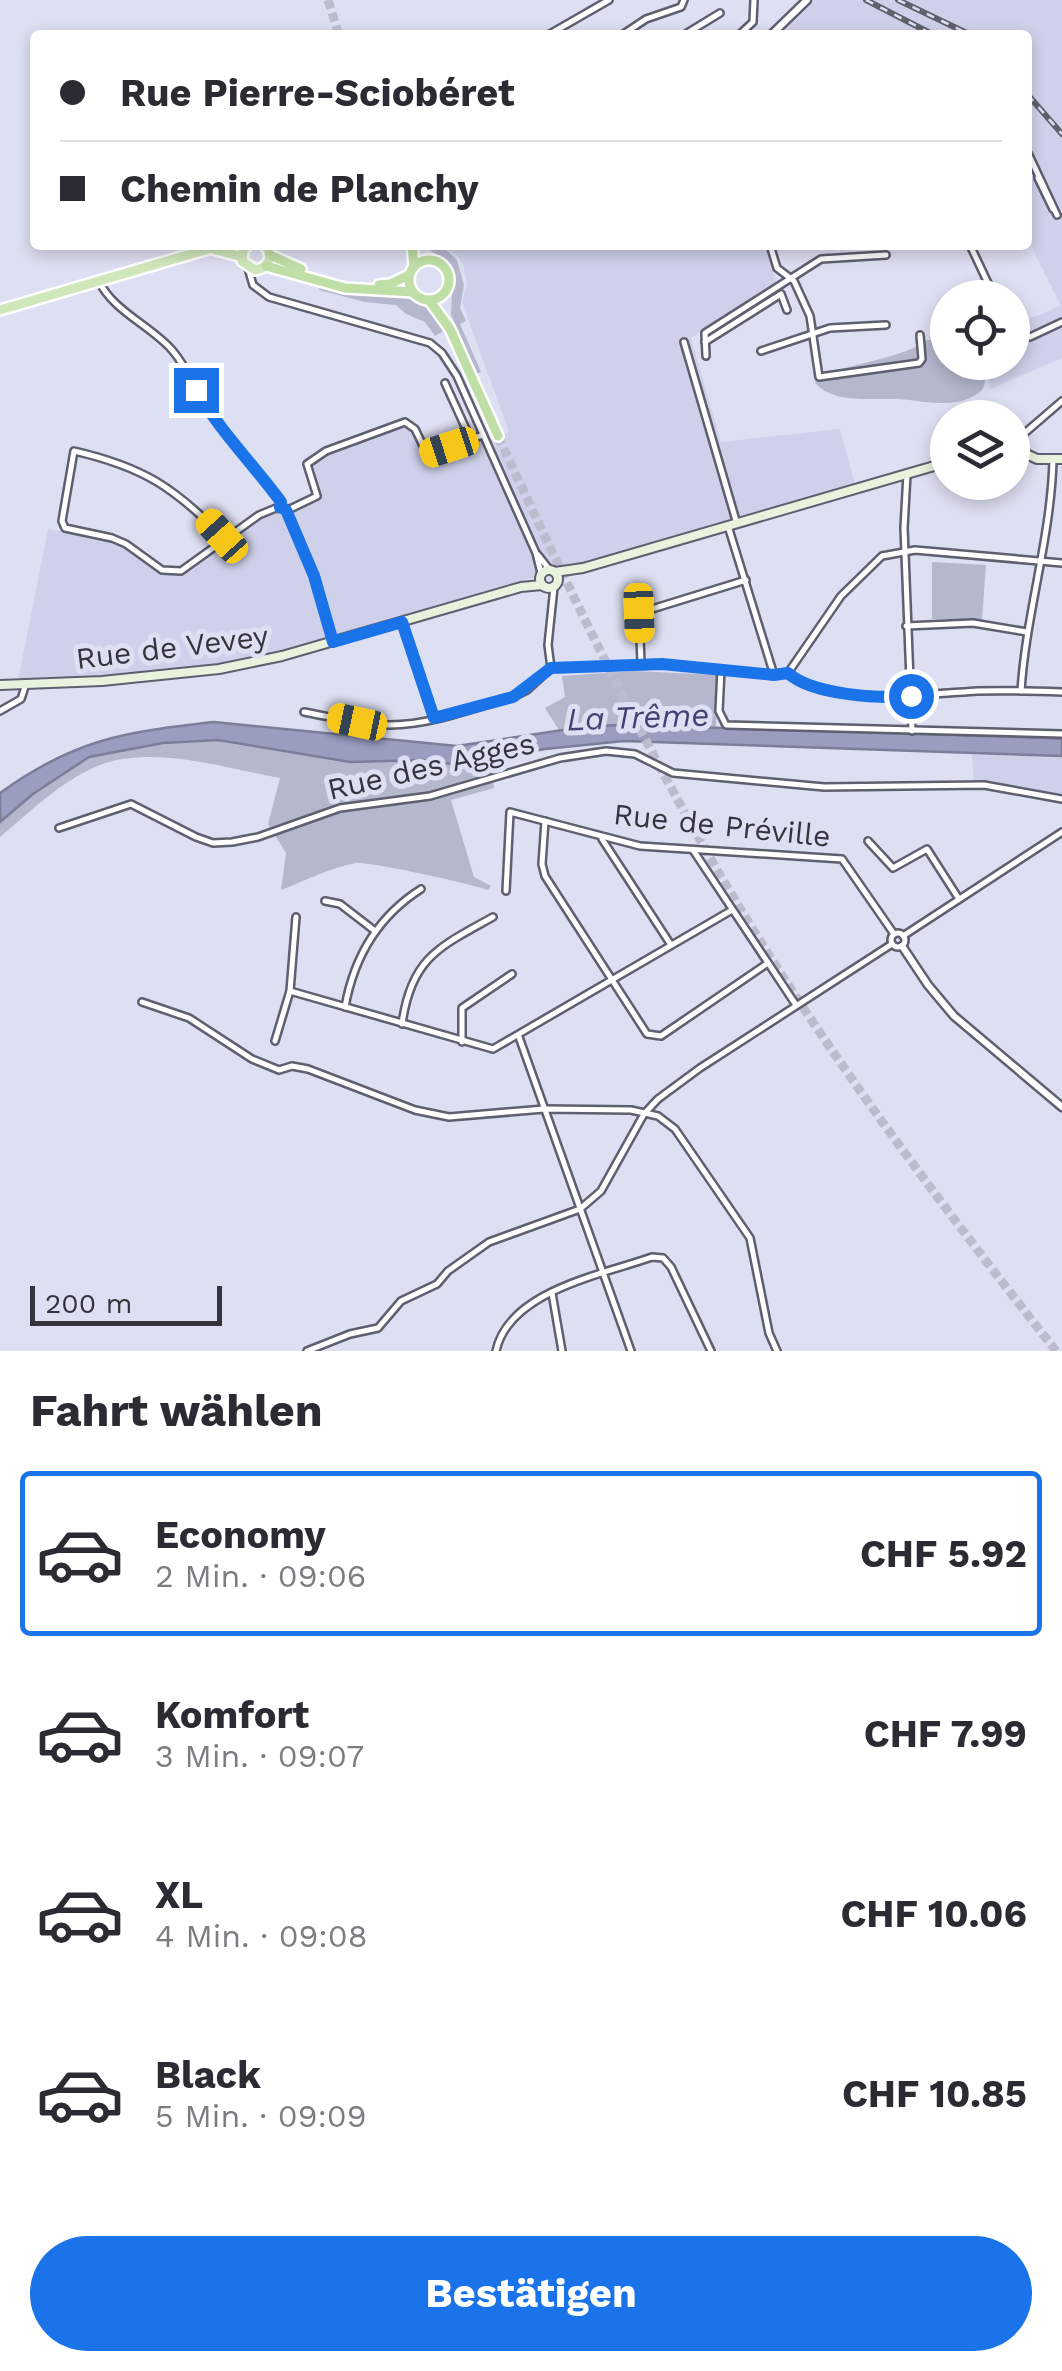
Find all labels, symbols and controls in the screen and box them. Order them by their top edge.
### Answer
text: Rue Pierre-Sciobéret [120,71,515,115]
text: Chemin de Planchy [120,167,479,211]
map controls [930,280,1030,500]
button: locate [930,280,1030,380]
route end [174,368,219,413]
button: layers [930,400,1030,500]
car [416,423,482,471]
car [191,504,253,568]
car [623,582,655,644]
street label: Rue de Vevey [74,618,271,676]
route start [889,674,934,719]
water label: La Trême [566,696,710,738]
car [325,701,389,743]
street label: Rue des Agges [324,725,538,807]
street label: Rue de Préville [612,796,832,854]
scale bar [30,1281,222,1326]
text: 200 m [45,1287,132,1320]
text: Fahrt wählen [30,1384,323,1437]
icon: car [35,1509,125,1599]
text: Economy [155,1513,326,1557]
text: CHF 5.92 [860,1532,1027,1576]
text: 2 Min. · 09:06 [155,1557,366,1595]
icon: car [35,1689,125,1779]
text: Komfort [155,1693,309,1737]
text: CHF 7.99 [864,1712,1027,1756]
text: 3 Min. · 09:07 [155,1737,364,1775]
icon: car [35,1869,125,1959]
text: XL [155,1873,203,1917]
text: CHF 10.06 [840,1892,1027,1936]
text: 4 Min. · 09:08 [155,1917,367,1955]
icon: car [35,2049,125,2139]
text: Black [155,2053,261,2097]
text: CHF 10.85 [842,2072,1027,2116]
text: 5 Min. · 09:09 [155,2097,367,2135]
button: Bestätigen [30,2236,1032,2351]

